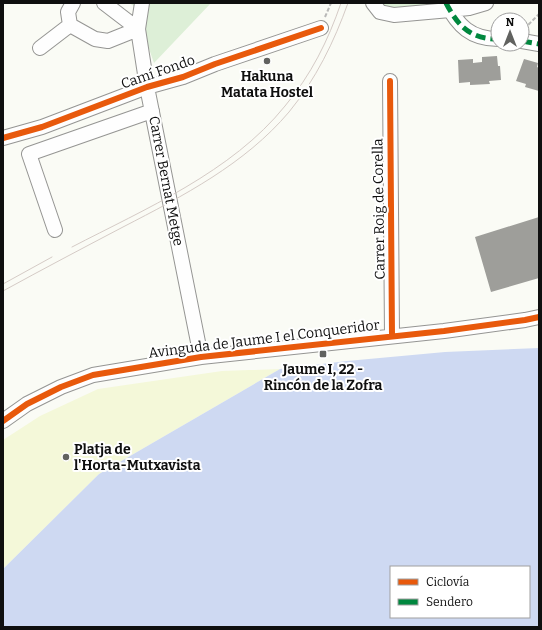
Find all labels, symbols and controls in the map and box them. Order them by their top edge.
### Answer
north arrow [490,12,530,52]
text: N [506,16,515,29]
street label: Camí Fondo [119,51,197,93]
marker: Hakuna Matata Hostel [262,56,272,66]
place label: Hakuna Matata Hostel [221,68,314,101]
street label: Carrer Bernat Metge [145,115,187,247]
street label: Carrer Roig de Corella [369,138,389,280]
street label: Avinguda de Jaume I el Conqueridor [147,316,381,362]
marker: Jaume I, 22 - Rincón de la Zofra [318,349,328,359]
place label: Jaume I, 22 - Rincón de la Zofra [264,361,382,394]
place label: Platja de l'Horta-Mutxavista [74,441,201,474]
marker: Platja de l'Horta-Mutxavista [61,452,71,462]
legend [390,566,530,618]
text: Ciclovía [426,575,470,589]
text: Sendero [426,595,473,609]

